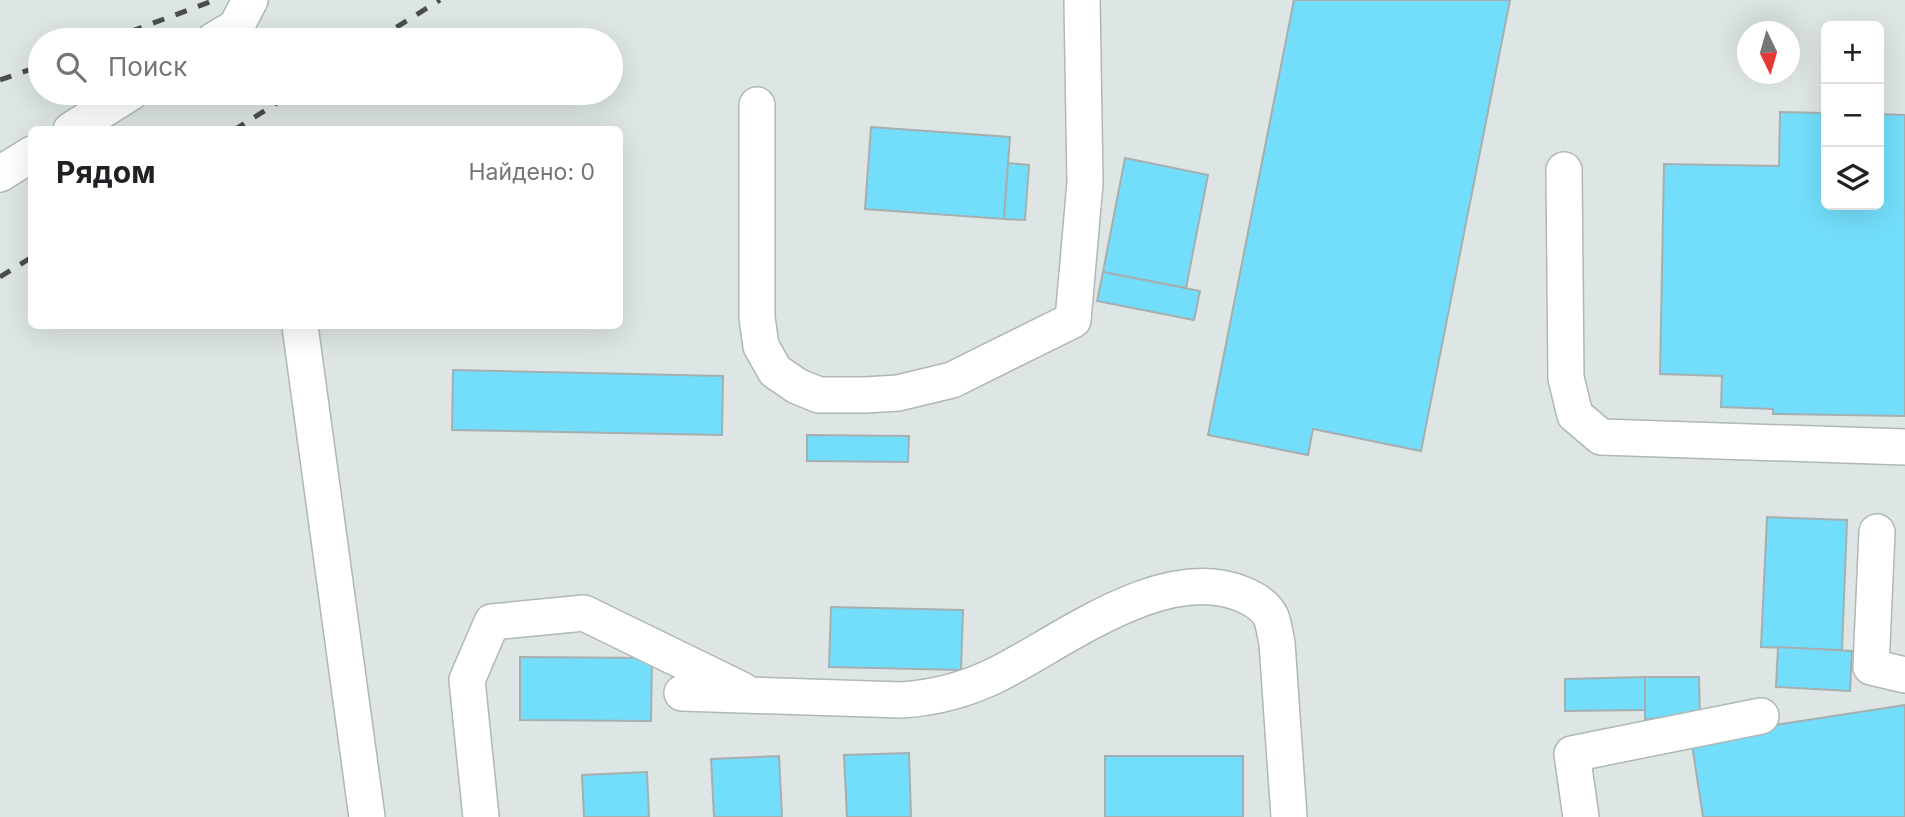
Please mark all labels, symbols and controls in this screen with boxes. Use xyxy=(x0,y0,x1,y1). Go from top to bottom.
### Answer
north arrow xyxy=(1737,21,1800,84)
map controls xyxy=(1821,21,1884,210)
button: + xyxy=(1821,21,1884,84)
search box xyxy=(28,28,623,105)
icon: search xyxy=(52,48,90,86)
text: Поиск xyxy=(108,51,187,82)
button: − xyxy=(1821,84,1884,147)
button: layers xyxy=(1821,147,1884,210)
text: Рядом xyxy=(56,154,156,190)
text: Найдено: 0 xyxy=(469,158,595,186)

